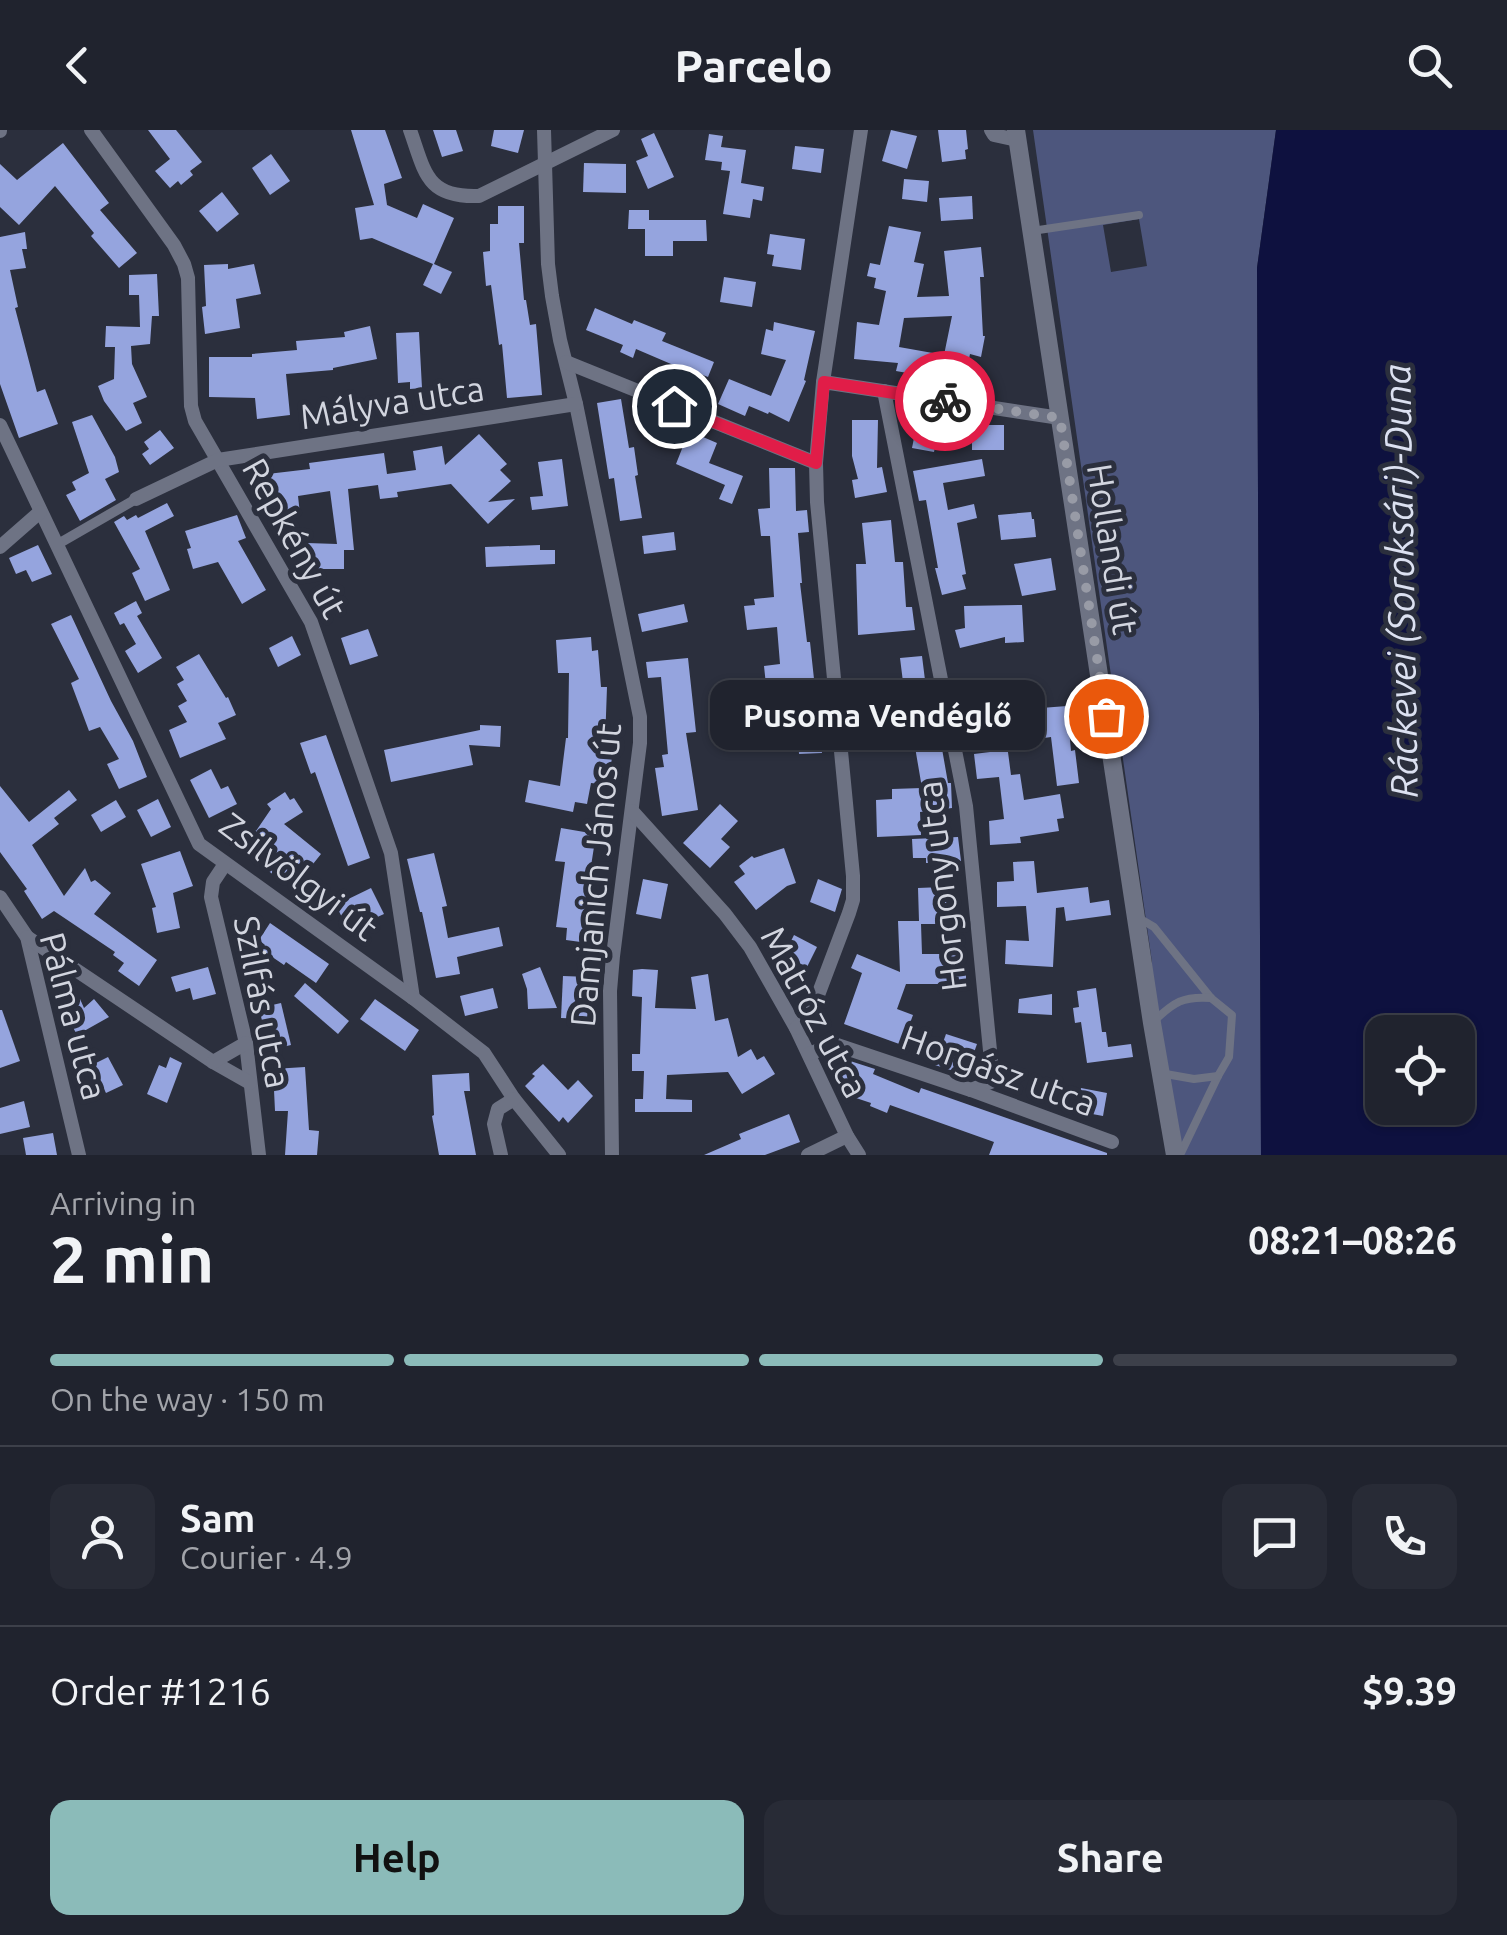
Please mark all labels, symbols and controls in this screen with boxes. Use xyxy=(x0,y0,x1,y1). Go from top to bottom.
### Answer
icon: back xyxy=(50,38,105,93)
icon: search xyxy=(1402,38,1457,93)
text: Parcelo xyxy=(674,40,833,91)
courier xyxy=(895,351,995,451)
pin xyxy=(632,364,717,449)
water label: Ráckevei (Soroksári)-Duna xyxy=(1375,364,1426,798)
street label: Mályva utca xyxy=(297,368,487,436)
icon: bike xyxy=(918,374,973,429)
icon: home xyxy=(647,379,702,434)
street label: Repkény út xyxy=(235,451,355,625)
street label: Hollandi út xyxy=(1080,461,1146,637)
pin xyxy=(1064,674,1149,759)
callout: Pusoma Vendéglő xyxy=(711,681,1046,751)
icon: bag xyxy=(1079,689,1134,744)
text: Pusoma Vendéglő xyxy=(743,697,1012,733)
street label: Damjanich János út xyxy=(562,721,628,1029)
street label: Horgony utca xyxy=(908,779,974,993)
street label: Zsilvölgyi út xyxy=(212,804,386,948)
street label: Szilfás utca xyxy=(227,913,299,1091)
street label: Matróz utca xyxy=(753,920,877,1104)
street label: Pálma utca xyxy=(32,928,116,1104)
map controls xyxy=(1365,1015,1475,1125)
button: locate xyxy=(1365,1015,1475,1125)
street label: Horgász utca xyxy=(897,1016,1101,1124)
text: Arriving in xyxy=(50,1185,196,1221)
text: 08:21–08:26 xyxy=(1248,1219,1457,1261)
text: 2 min xyxy=(50,1222,214,1295)
text: On the way · 150 m xyxy=(50,1381,325,1417)
button: person xyxy=(50,1484,155,1589)
button: chat xyxy=(1222,1484,1327,1589)
button: phone xyxy=(1352,1484,1457,1589)
text: Sam xyxy=(180,1497,255,1539)
text: Courier · 4.9 xyxy=(180,1539,353,1575)
text: Order #1216 xyxy=(50,1670,271,1712)
text: $9.39 xyxy=(1362,1670,1457,1712)
button: Help xyxy=(50,1800,744,1915)
button: Share xyxy=(764,1800,1457,1915)

